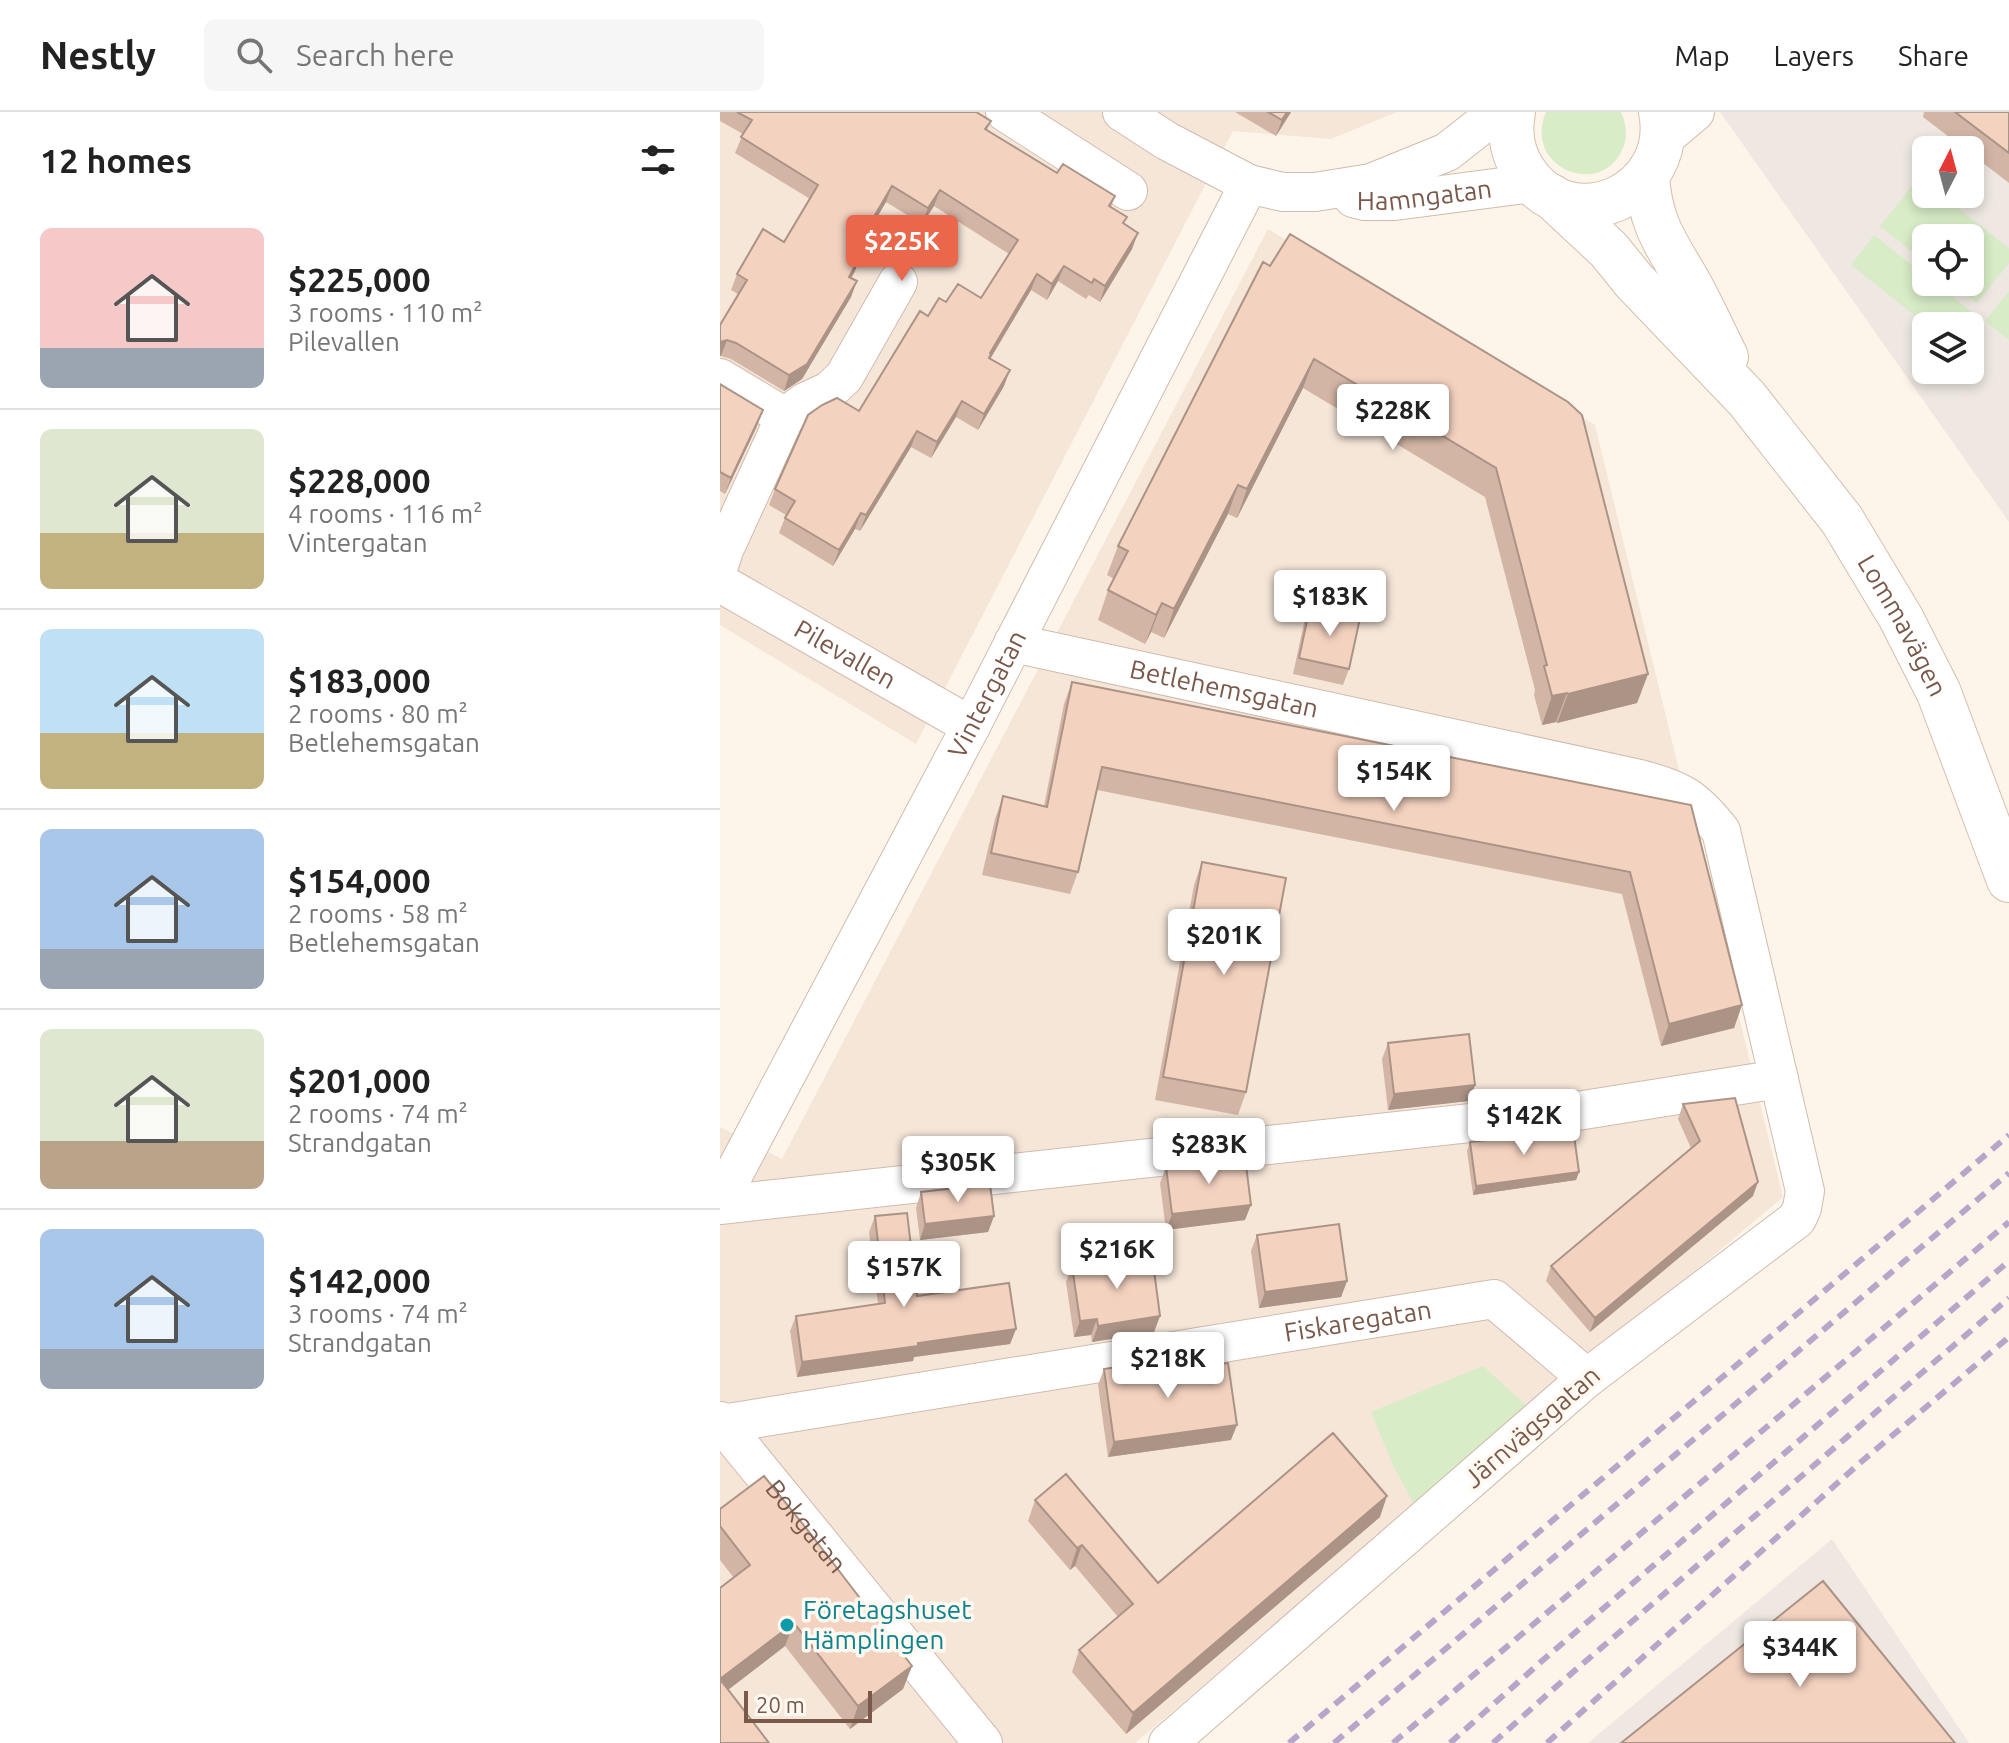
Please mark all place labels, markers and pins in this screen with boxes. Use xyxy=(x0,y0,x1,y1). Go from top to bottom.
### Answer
pin: $225K xyxy=(846,215,958,283)
pin: $228K xyxy=(1337,384,1449,452)
pin: $183K xyxy=(1274,570,1386,638)
pin: $154K xyxy=(1338,745,1450,813)
pin: $201K xyxy=(1168,909,1280,977)
pin: $142K xyxy=(1468,1089,1580,1157)
pin: $283K xyxy=(1153,1118,1265,1186)
pin: $305K xyxy=(902,1136,1014,1204)
pin: $216K xyxy=(1061,1223,1173,1291)
pin: $157K xyxy=(848,1241,960,1309)
pin: $218K xyxy=(1112,1332,1224,1400)
place label: Företagshuset Hämplingen xyxy=(803,1595,971,1654)
marker: Företagshuset Hämplingen xyxy=(778,1616,796,1634)
pin: $344K xyxy=(1744,1621,1856,1689)

